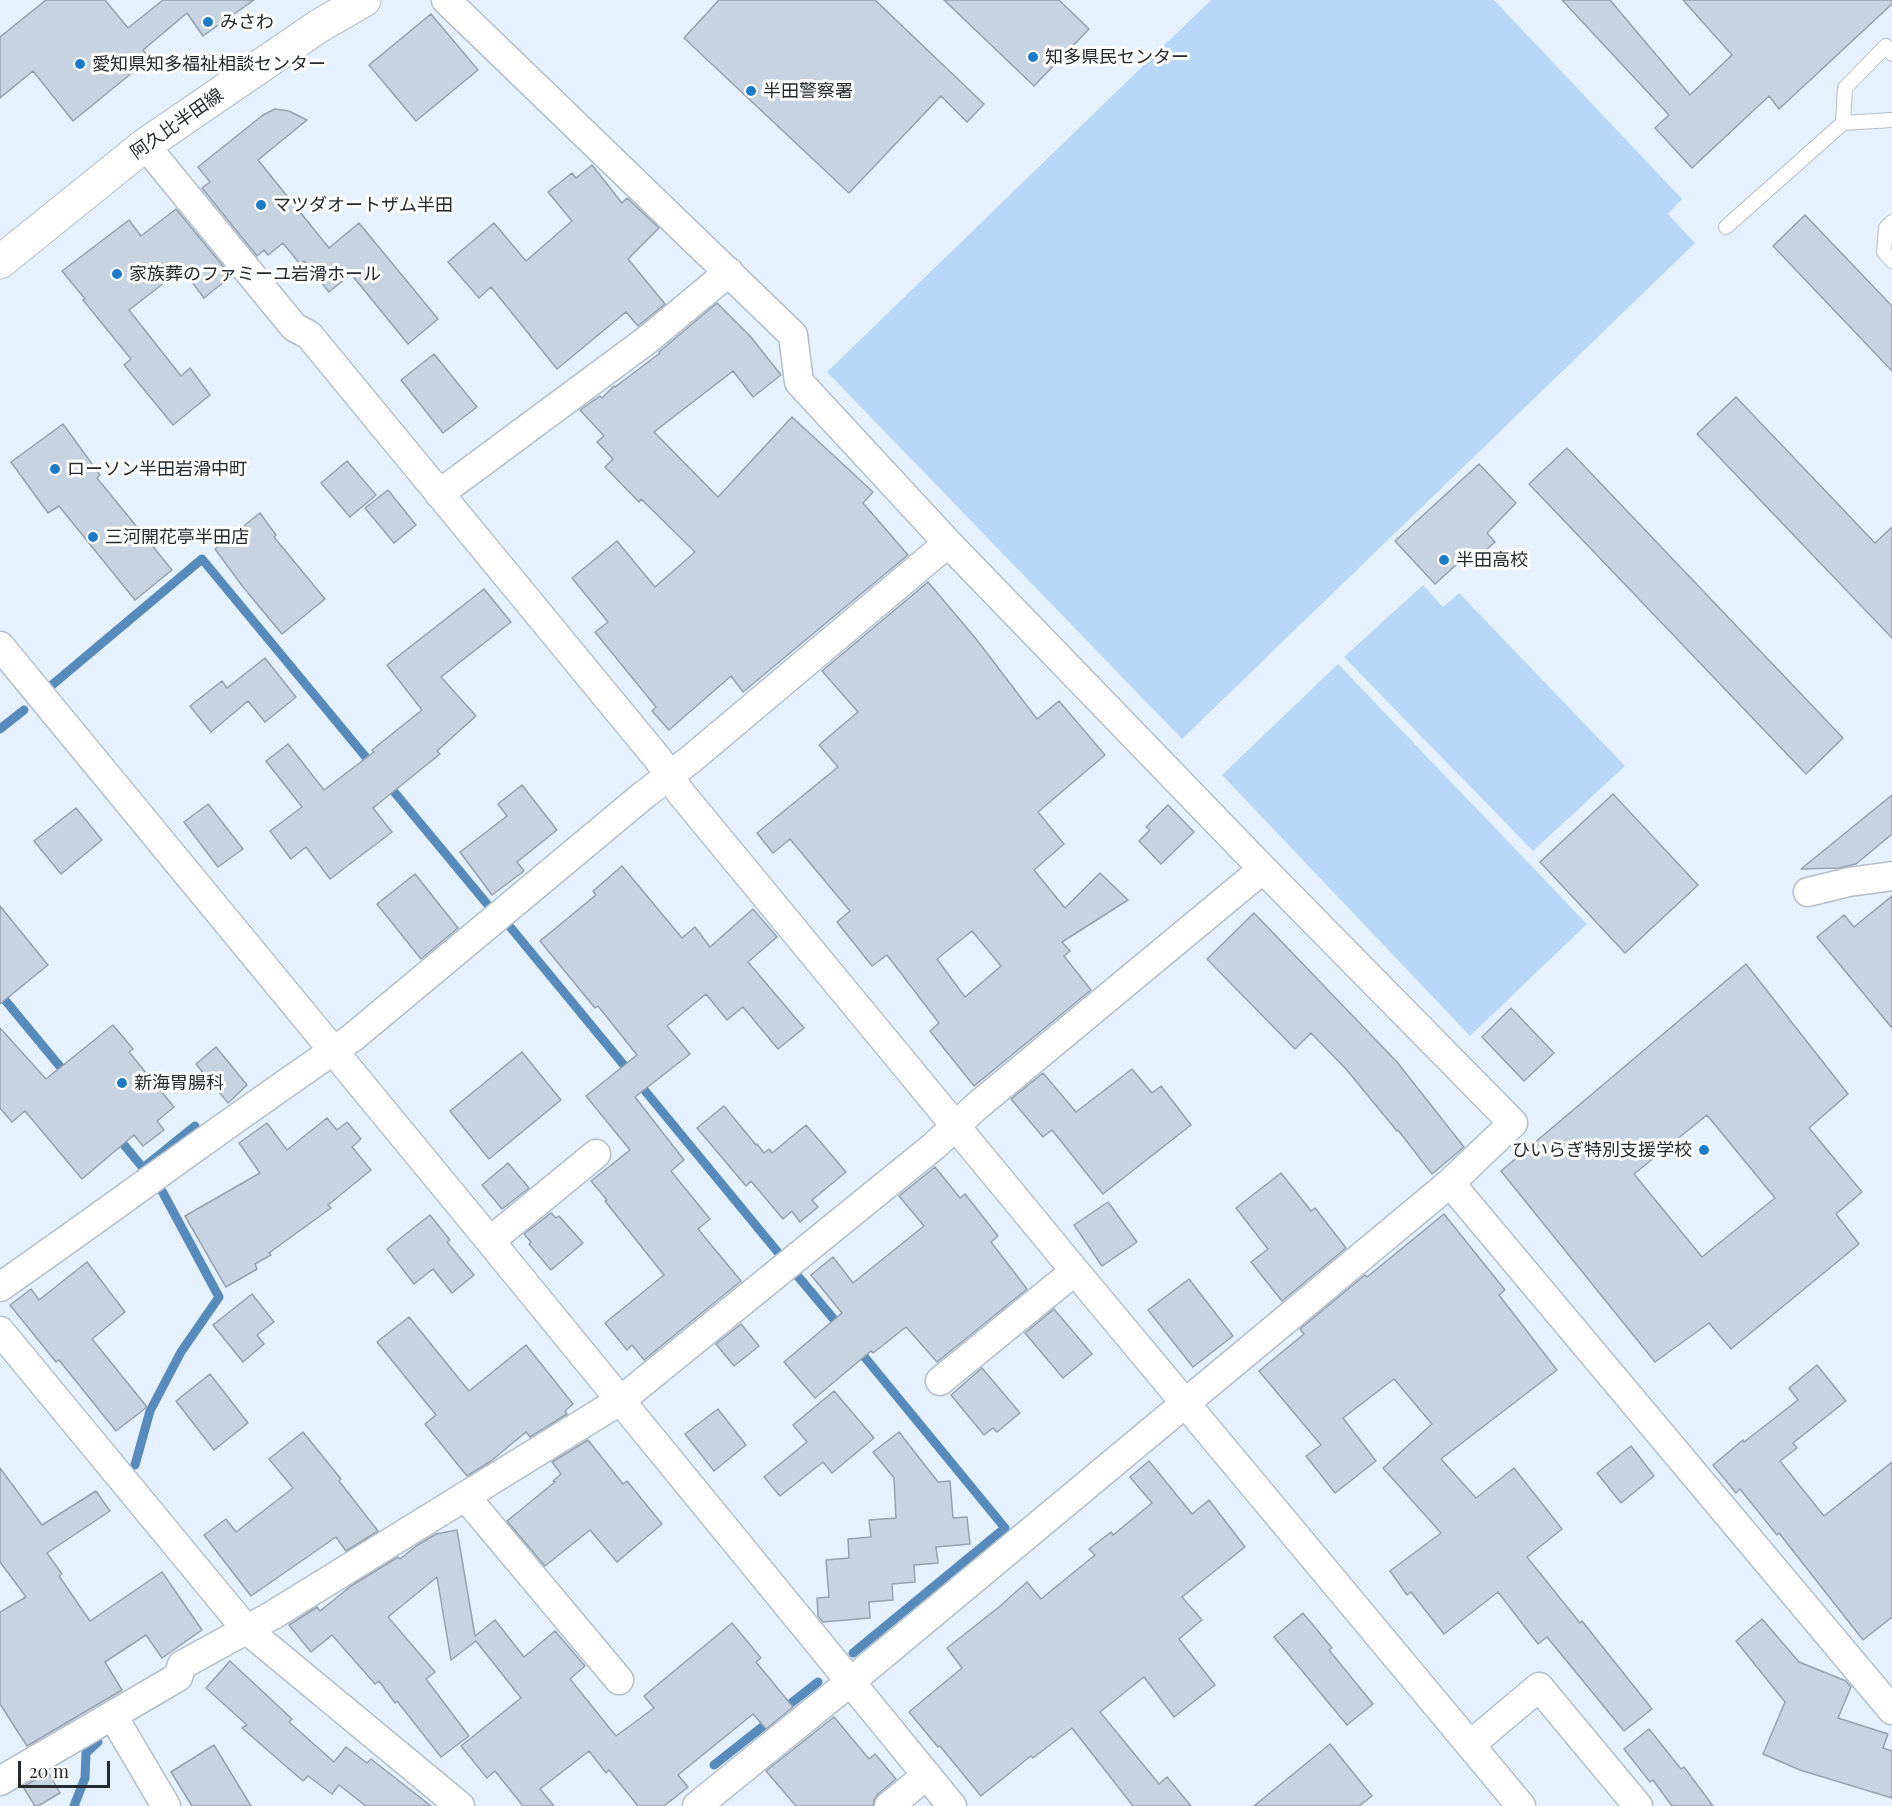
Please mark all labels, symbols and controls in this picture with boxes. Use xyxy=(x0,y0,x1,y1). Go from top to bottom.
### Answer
place label: みさわ xyxy=(220,11,274,33)
marker: みさわ xyxy=(201,15,215,29)
place label: 知多県民センター xyxy=(1045,46,1189,68)
marker: 知多県民センター xyxy=(1026,50,1040,64)
place label: 愛知県知多福祉相談センター xyxy=(92,53,326,75)
marker: 愛知県知多福祉相談センター xyxy=(73,57,87,71)
place label: 半田警察署 xyxy=(763,80,853,102)
street label: 阿久比半田線 xyxy=(127,84,227,164)
marker: 半田警察署 xyxy=(744,84,758,98)
place label: マツダオートザム半田 xyxy=(273,194,453,216)
marker: マツダオートザム半田 xyxy=(254,198,268,212)
place label: 家族葬のファミーユ岩滑ホール xyxy=(129,263,381,285)
marker: 家族葬のファミーユ岩滑ホール xyxy=(110,267,124,281)
place label: ローソン半田岩滑中町 xyxy=(67,458,247,480)
marker: ローソン半田岩滑中町 xyxy=(48,462,62,476)
place label: 三河開花亭半田店 xyxy=(105,526,249,548)
marker: 三河開花亭半田店 xyxy=(86,530,100,544)
place label: 半田高校 xyxy=(1456,549,1528,571)
marker: 半田高校 xyxy=(1437,553,1451,567)
place label: 新海胃腸科 xyxy=(134,1072,224,1094)
marker: 新海胃腸科 xyxy=(115,1076,129,1090)
place label: ひいらぎ特別支援学校 xyxy=(1512,1139,1692,1161)
marker: ひいらぎ特別支援学校 xyxy=(1697,1143,1711,1157)
scale bar xyxy=(21,1749,112,1787)
text: 20 m xyxy=(29,1759,69,1783)

